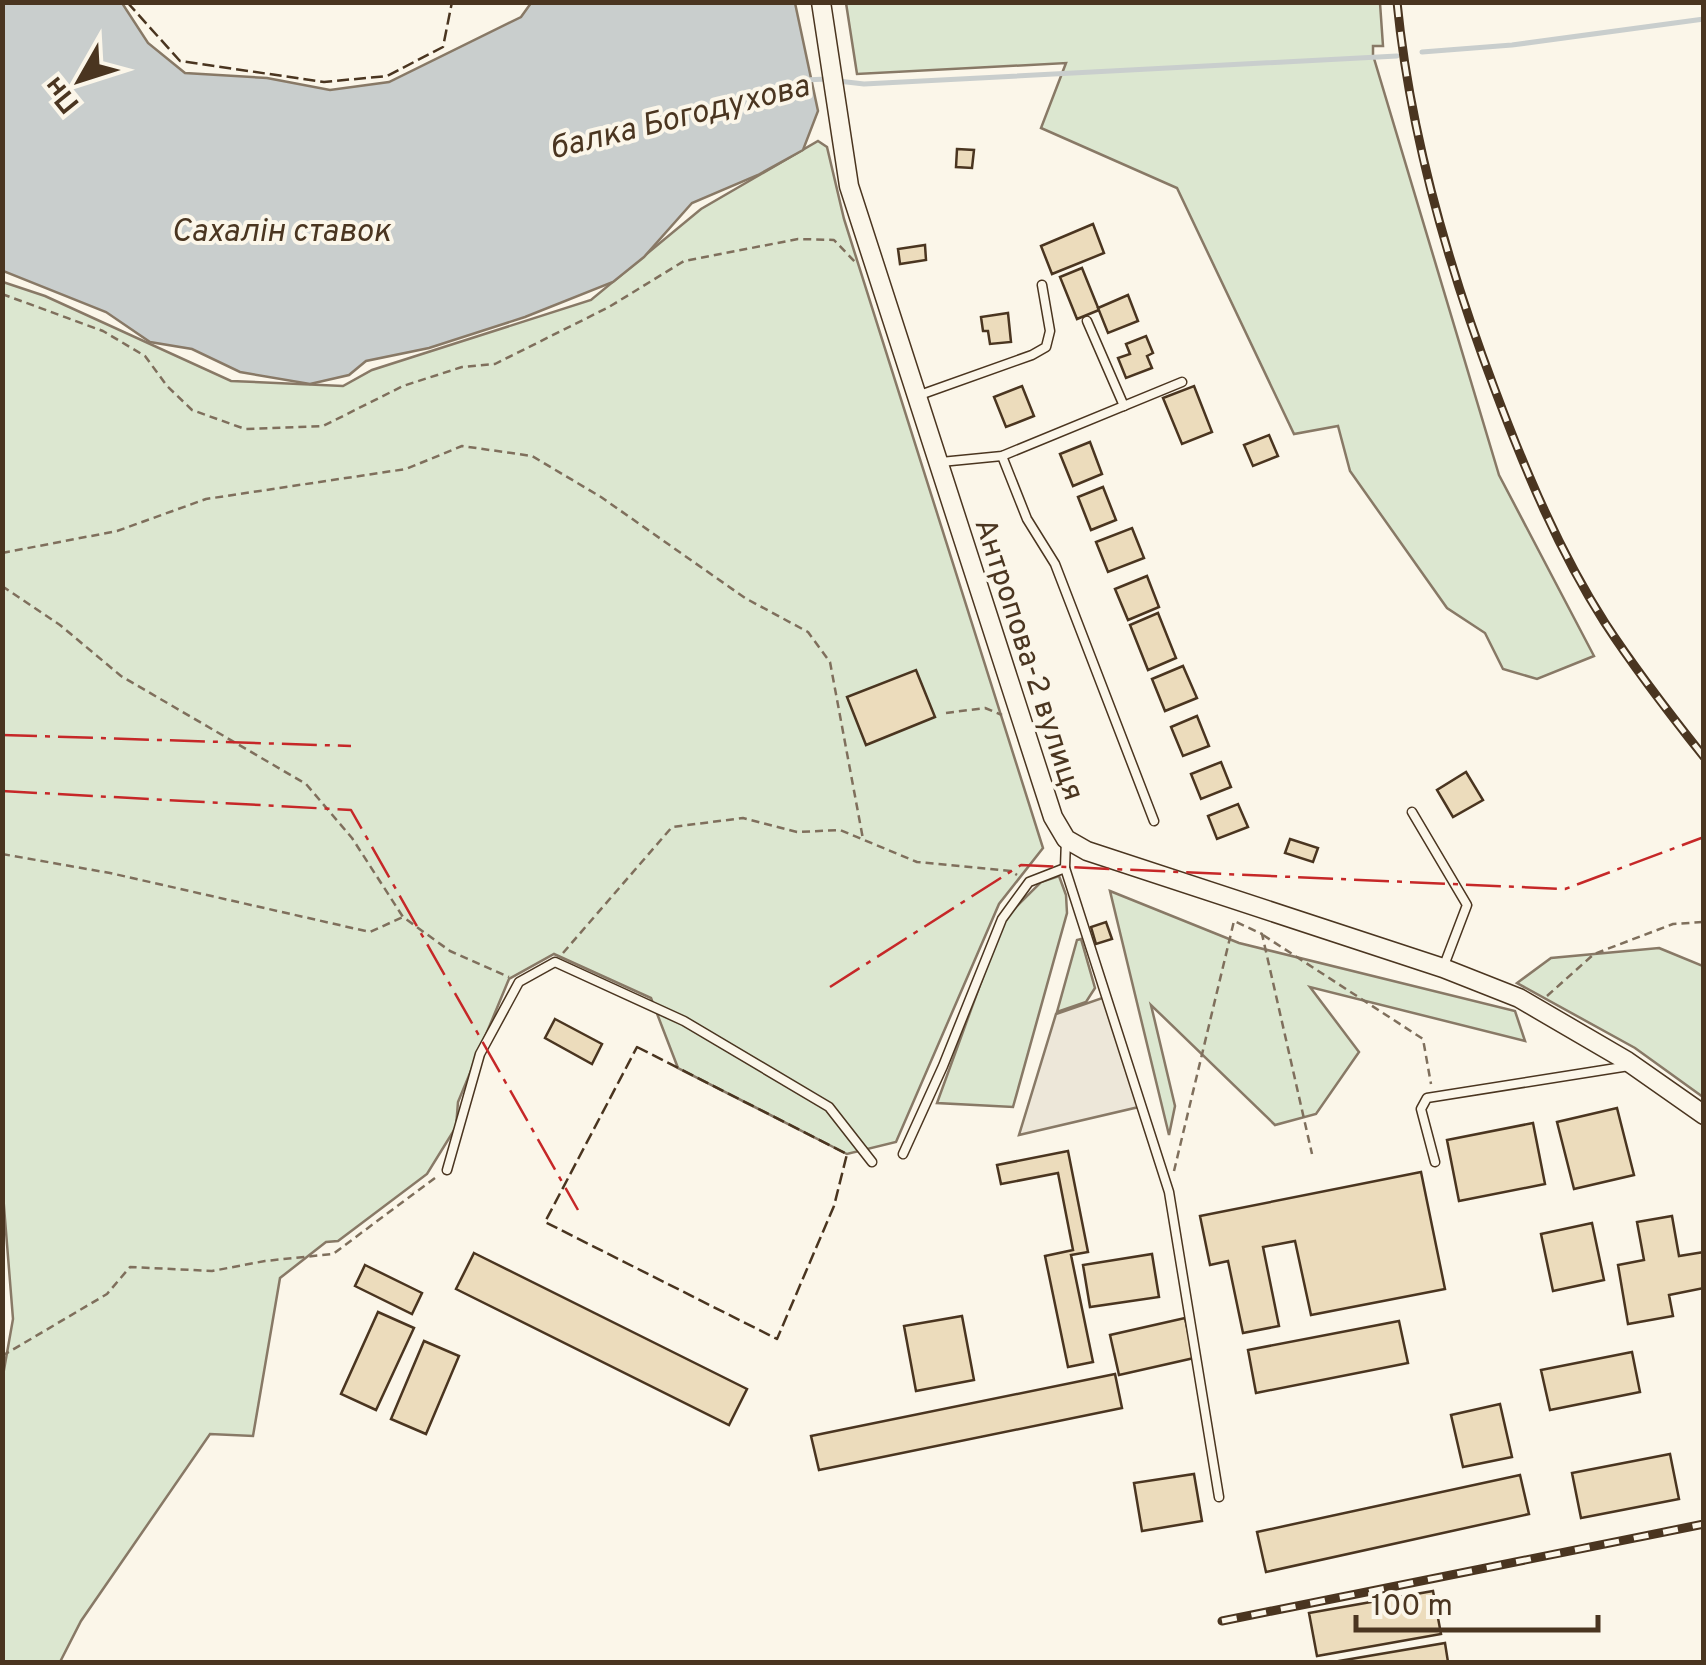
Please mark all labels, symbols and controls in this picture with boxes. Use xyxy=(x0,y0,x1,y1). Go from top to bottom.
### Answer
north arrow xyxy=(30,30,130,130)
water label: балка Богодухова xyxy=(546,67,814,170)
text: Пн xyxy=(37,68,89,120)
water label: Сахалін ставок xyxy=(171,213,392,253)
street label: Антропова-2 вулиця xyxy=(965,514,1091,805)
scale bar xyxy=(1356,1570,1598,1632)
text: 100 m xyxy=(1371,1589,1453,1626)

